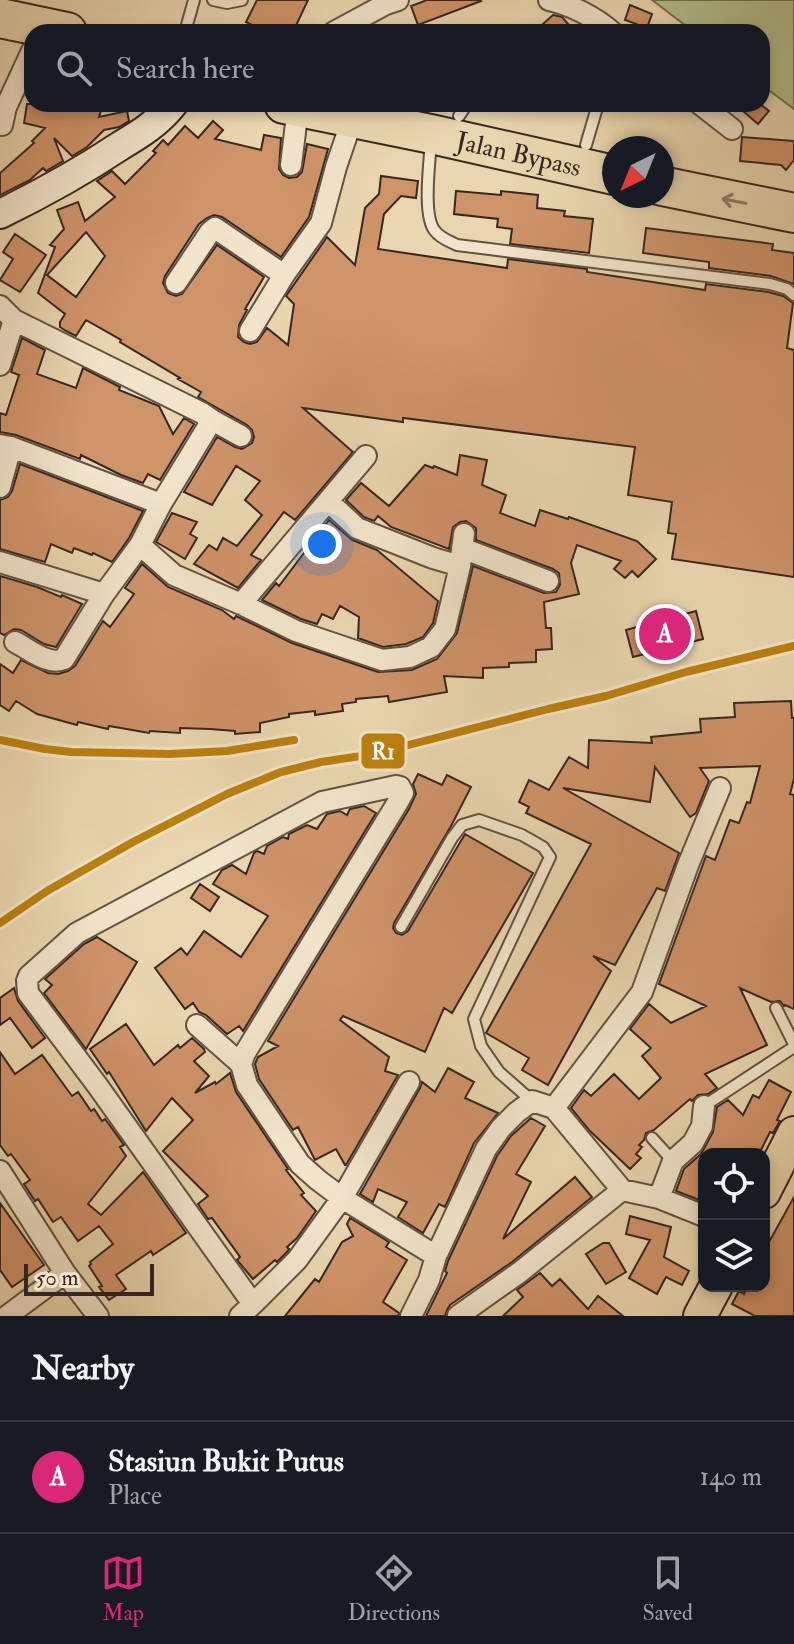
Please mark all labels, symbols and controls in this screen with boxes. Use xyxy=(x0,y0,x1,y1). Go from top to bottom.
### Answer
search box xyxy=(24,24,770,112)
icon: search xyxy=(52,46,96,90)
text: Search here xyxy=(116,50,255,87)
street label: Jalan Bypass xyxy=(452,125,584,184)
north arrow xyxy=(602,136,674,208)
one-way arrow xyxy=(721,193,747,208)
your location xyxy=(302,524,342,564)
pin: A xyxy=(639,604,691,664)
line badge: R1 xyxy=(360,732,406,770)
text: R1 xyxy=(371,738,395,766)
map controls xyxy=(698,1148,770,1292)
button: locate xyxy=(698,1148,770,1220)
button: layers xyxy=(698,1220,770,1292)
scale bar xyxy=(24,1260,154,1296)
text: 50 m xyxy=(36,1264,78,1292)
text: Nearby xyxy=(32,1347,134,1390)
text: Stasiun Bukit Putus xyxy=(108,1443,344,1480)
text: A xyxy=(50,1461,66,1493)
text: 140 m xyxy=(700,1461,762,1493)
text: Place xyxy=(108,1480,162,1512)
tab: Map xyxy=(101,1551,145,1627)
tab: Directions xyxy=(348,1551,440,1627)
tab: Saved xyxy=(643,1551,693,1627)

